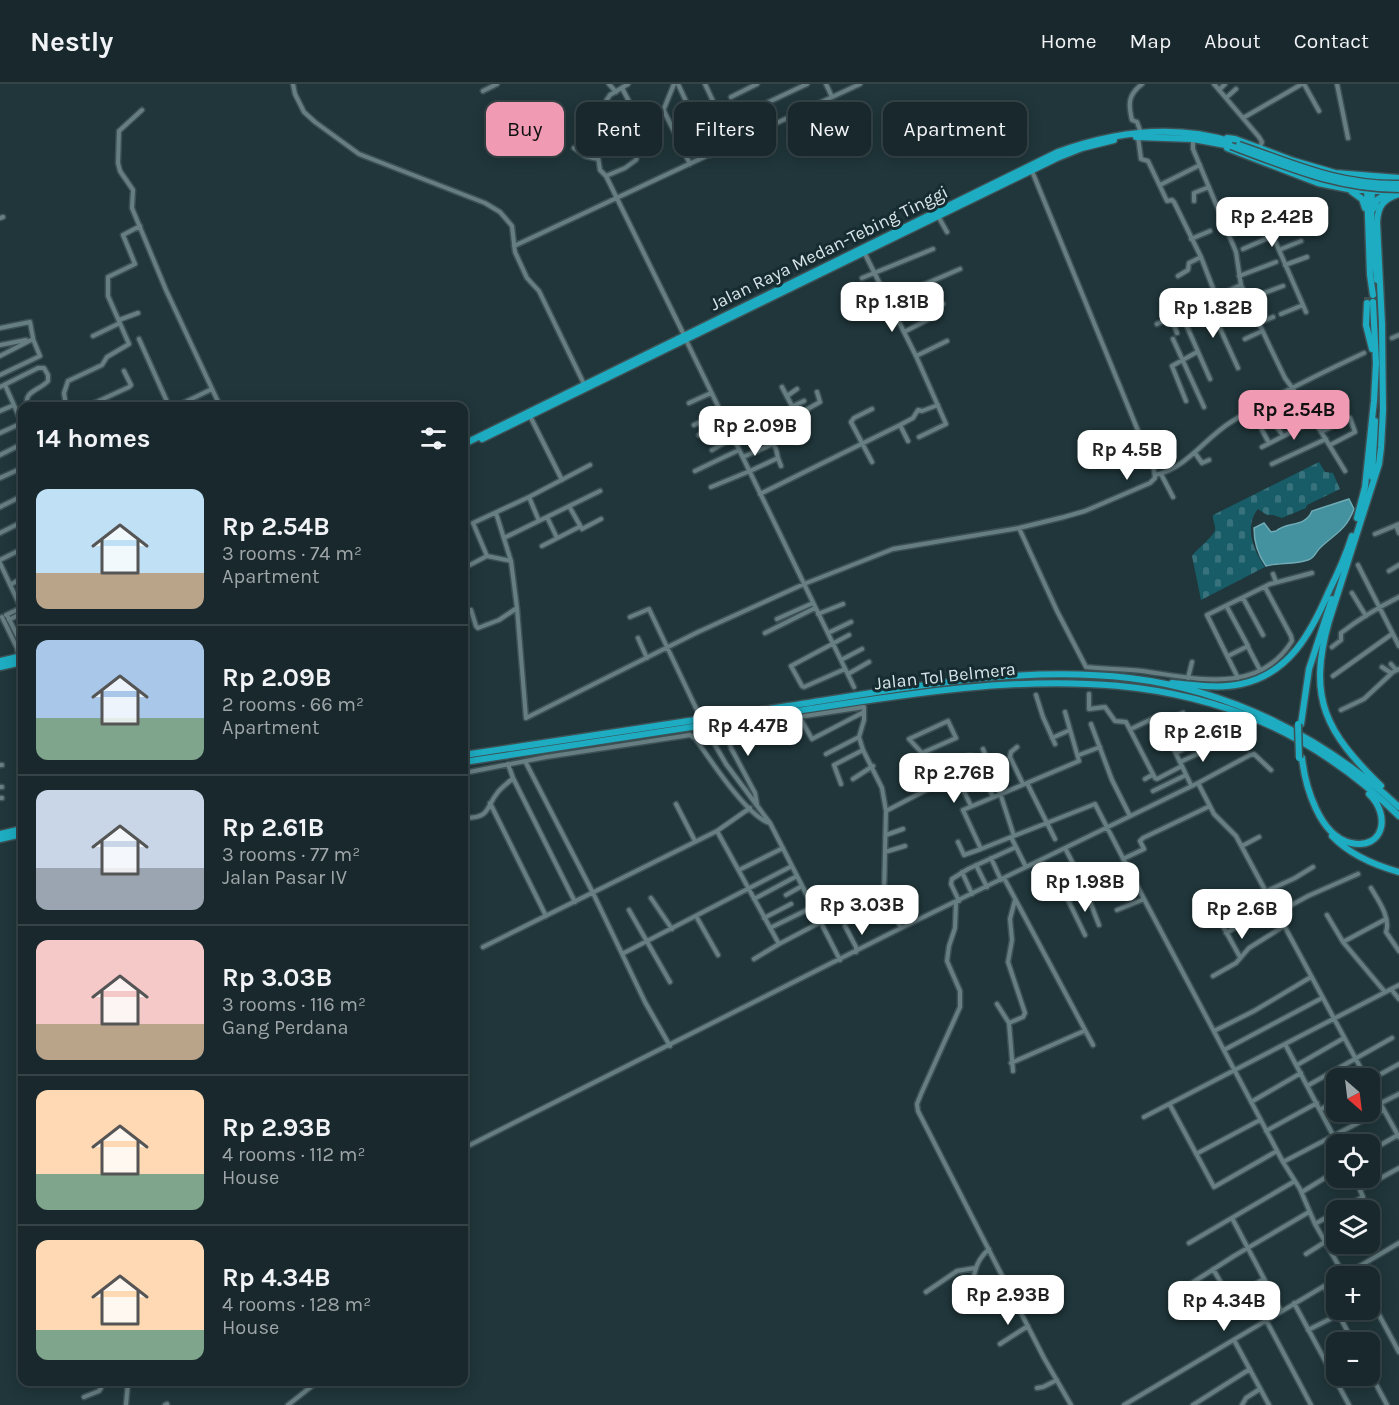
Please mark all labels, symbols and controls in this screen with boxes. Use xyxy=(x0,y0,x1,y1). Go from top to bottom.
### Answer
text: Nestly xyxy=(30,25,113,58)
text: Home xyxy=(1041,29,1097,53)
text: Map xyxy=(1130,29,1171,53)
text: About xyxy=(1204,29,1261,53)
text: Contact xyxy=(1294,29,1369,53)
chip: Buy xyxy=(486,102,564,156)
chip: Rent xyxy=(576,102,662,156)
chip: Filters xyxy=(674,102,776,156)
chip: New xyxy=(788,102,871,156)
chip: Apartment xyxy=(883,102,1027,156)
street label: Jalan Raya Medan-Tebing Tinggi xyxy=(706,181,952,315)
pin: Rp 2.42B xyxy=(1210,197,1334,248)
text: Rp 2.42B xyxy=(1230,205,1314,228)
pin: Rp 1.81B xyxy=(830,282,954,333)
pin: Rp 1.82B xyxy=(1151,288,1275,339)
text: Rp 1.81B xyxy=(855,290,929,313)
text: Rp 1.82B xyxy=(1173,296,1253,319)
pin: Rp 2.54B xyxy=(1232,390,1356,441)
text: Rp 2.54B xyxy=(1252,398,1336,421)
pin: Rp 2.09B xyxy=(693,406,817,457)
text: Rp 2.09B xyxy=(713,414,797,437)
icon: filters xyxy=(417,422,450,455)
text: 14 homes xyxy=(36,423,150,454)
pin: Rp 4.5B xyxy=(1072,430,1182,481)
text: Rp 4.5B xyxy=(1092,438,1162,461)
text: Rp 2.54B xyxy=(222,511,330,542)
icon: home xyxy=(84,513,156,585)
text: 3 rooms · 74 m² xyxy=(222,542,362,565)
text: Apartment xyxy=(222,565,320,588)
street label: Jalan Tol Belmera xyxy=(873,658,1017,694)
text: Rp 2.09B xyxy=(222,662,332,693)
icon: home xyxy=(84,664,156,736)
text: 2 rooms · 66 m² xyxy=(222,693,364,716)
pin: Rp 4.47B xyxy=(686,706,810,757)
pin: Rp 2.61B xyxy=(1141,712,1265,763)
text: Rp 4.47B xyxy=(707,714,789,737)
text: Apartment xyxy=(222,716,320,739)
text: Rp 2.61B xyxy=(1164,720,1242,743)
pin: Rp 2.76B xyxy=(892,753,1016,804)
text: Rp 2.76B xyxy=(913,761,995,784)
text: Rp 2.61B xyxy=(222,812,324,843)
icon: home xyxy=(84,814,156,886)
text: 3 rooms · 77 m² xyxy=(222,843,360,866)
pin: Rp 1.98B xyxy=(1023,862,1147,913)
text: Jalan Pasar IV xyxy=(222,866,347,889)
text: Rp 1.98B xyxy=(1045,870,1125,893)
pin: Rp 3.03B xyxy=(800,885,924,936)
pin: Rp 2.6B xyxy=(1187,889,1297,940)
text: Rp 3.03B xyxy=(820,893,904,916)
text: Rp 2.6B xyxy=(1206,897,1278,920)
text: Rp 3.03B xyxy=(222,962,332,993)
icon: home xyxy=(84,964,156,1036)
text: 3 rooms · 116 m² xyxy=(222,993,366,1016)
text: Gang Perdana xyxy=(222,1016,349,1039)
north arrow xyxy=(1326,1068,1380,1122)
map controls xyxy=(1326,1068,1380,1386)
text: Rp 2.93B xyxy=(222,1112,331,1143)
icon: home xyxy=(84,1114,156,1186)
button: locate xyxy=(1326,1134,1380,1188)
text: 4 rooms · 112 m² xyxy=(222,1143,366,1166)
text: House xyxy=(222,1166,279,1189)
button: layers xyxy=(1326,1200,1380,1254)
text: Rp 4.34B xyxy=(222,1262,331,1293)
icon: home xyxy=(84,1264,156,1336)
button: + xyxy=(1326,1266,1380,1320)
pin: Rp 2.93B xyxy=(946,1275,1070,1326)
pin: Rp 4.34B xyxy=(1162,1281,1286,1332)
text: Rp 2.93B xyxy=(966,1283,1050,1306)
text: Rp 4.34B xyxy=(1182,1289,1266,1312)
text: 4 rooms · 128 m² xyxy=(222,1293,371,1316)
text: House xyxy=(222,1316,279,1339)
button: − xyxy=(1326,1332,1380,1386)

